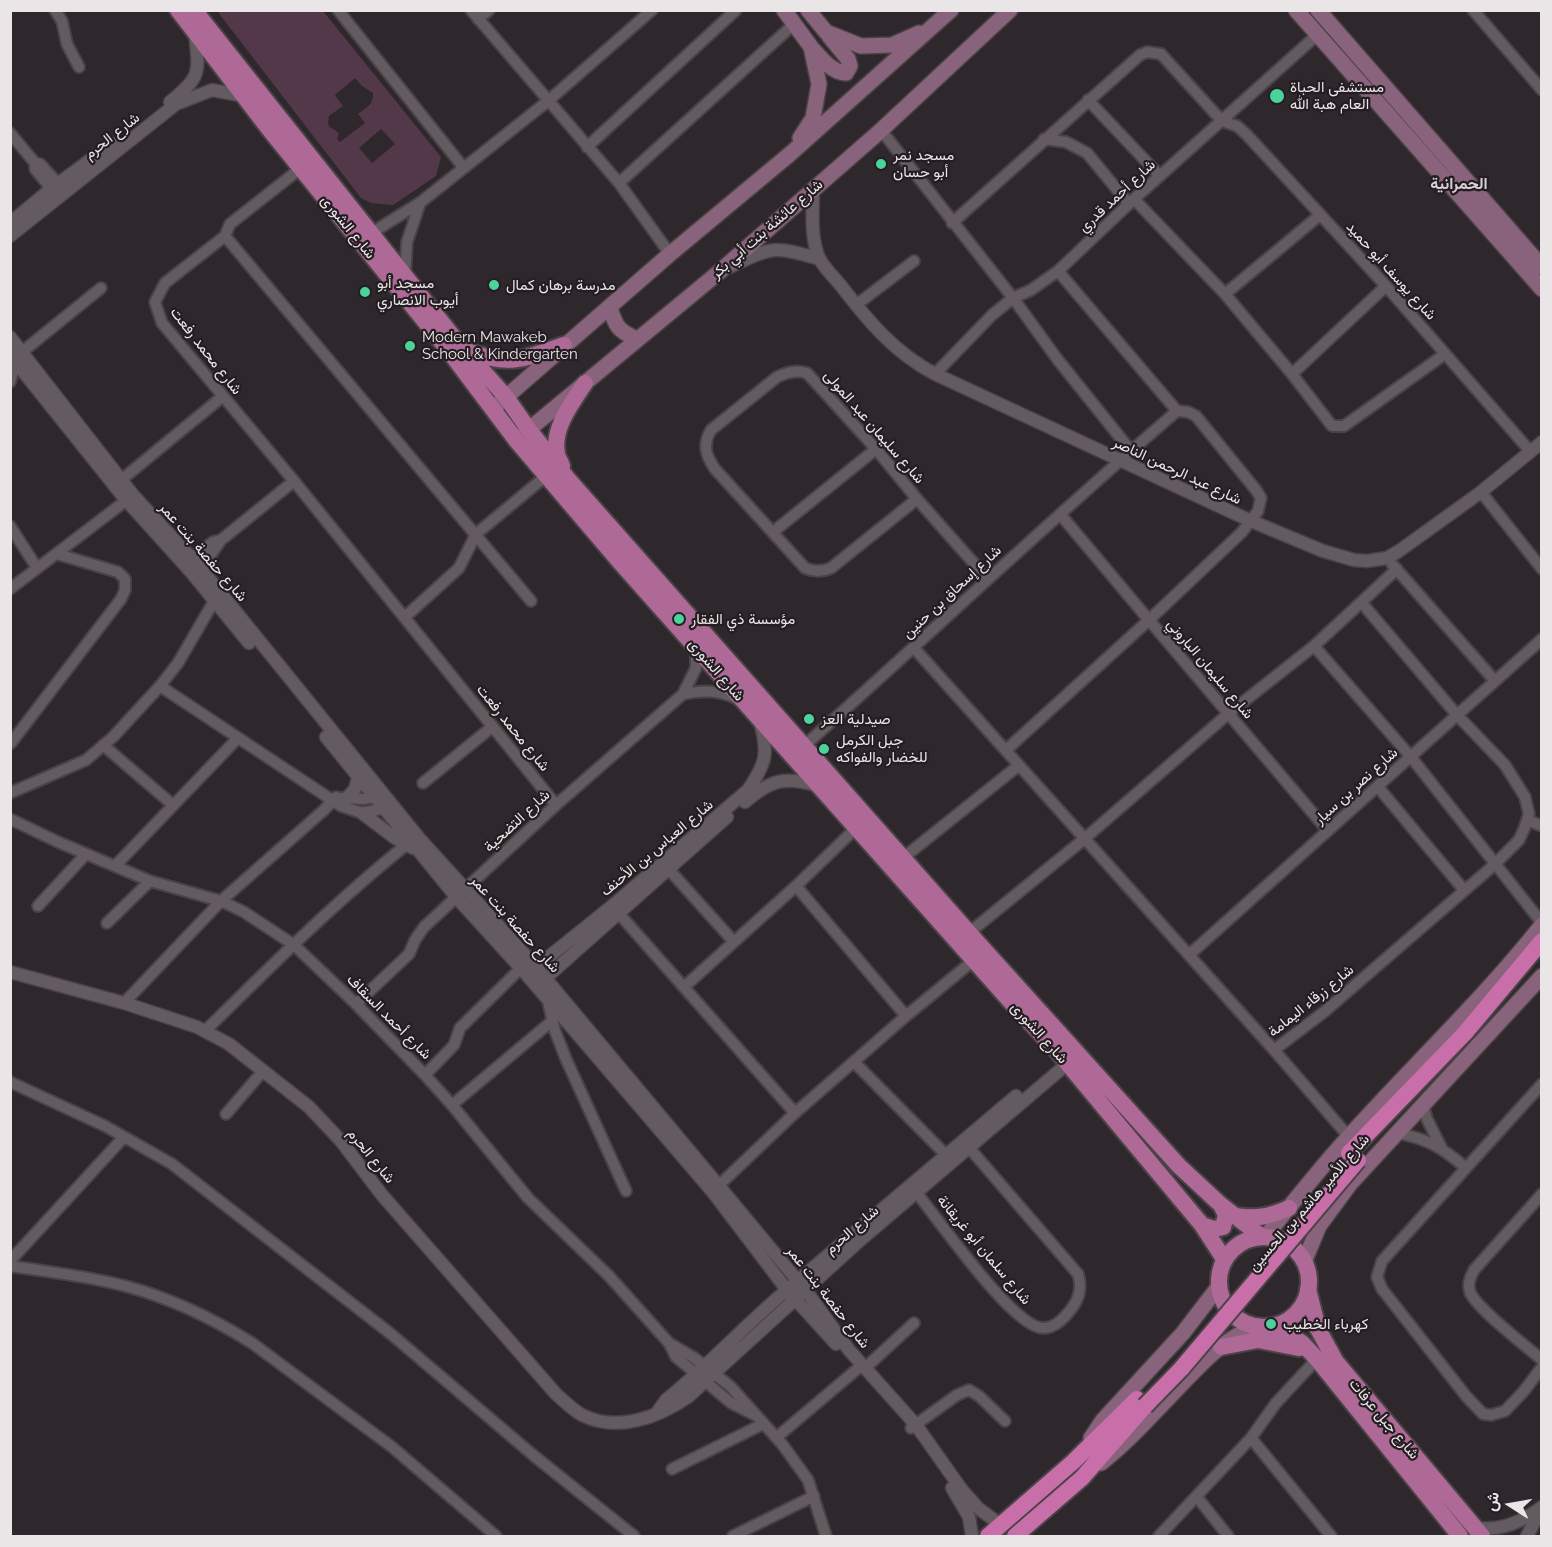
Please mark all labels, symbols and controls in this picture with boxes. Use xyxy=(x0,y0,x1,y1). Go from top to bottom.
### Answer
place label: مستشفى الحياة العام هبة الله xyxy=(1290,78,1384,113)
marker: مستشفى الحياة العام هبة الله xyxy=(1268,87,1286,105)
street label: شارع الحرم xyxy=(81,109,143,163)
place label: مسجد نمر أبو حسان xyxy=(893,146,954,181)
street label: شارع أحمد قدري xyxy=(1075,156,1159,236)
marker: مسجد نمر أبو حسان xyxy=(874,157,888,171)
district label: الحمرانية xyxy=(1430,174,1488,194)
street label: شارع عائشة بنت أبي بكر xyxy=(707,175,827,283)
street label: شارع الشورى xyxy=(317,191,379,263)
street label: شارع يوسف أبو حميد xyxy=(1342,218,1440,324)
place label: مسجد أبو أيوب الانصاري xyxy=(377,274,458,309)
place label: مدرسة برهان كمال xyxy=(506,276,616,294)
marker: مدرسة برهان كمال xyxy=(487,278,501,292)
marker: مسجد أبو أيوب الانصاري xyxy=(358,285,372,299)
street label: شارع محمد رفعت xyxy=(166,304,246,398)
place label: Modern Mawakeb School & Kindergarten xyxy=(422,328,578,363)
marker: Modern Mawakeb School & Kindergarten xyxy=(403,339,417,353)
street label: شارع سليمان عبد المولى xyxy=(820,367,928,487)
street label: شارع عبد الرحمن الناصر xyxy=(1110,433,1244,509)
street label: شارع حفصة بنت عمر xyxy=(155,499,251,605)
street label: شارع إسحاق بن حنين xyxy=(899,542,1005,642)
place label: مؤسسة ذي الفقار xyxy=(691,610,795,628)
marker: مؤسسة ذي الفقار xyxy=(672,612,686,626)
street label: شارع سليمان الباروني xyxy=(1163,615,1257,723)
street label: شارع الشورى xyxy=(684,635,748,705)
street label: شارع محمد رفعت xyxy=(473,681,553,775)
place label: صيدلية العز xyxy=(821,710,891,728)
marker: صيدلية العز xyxy=(802,712,816,726)
place label: جبل الكرمل للخضار والفواكه xyxy=(836,731,928,766)
marker: جبل الكرمل للخضار والفواكه xyxy=(817,742,831,756)
street label: شارع نصر بن سيار xyxy=(1311,744,1401,828)
street label: شارع التضحية xyxy=(480,786,554,856)
street label: شارع العباس بن الأحنف xyxy=(597,796,717,900)
street label: شارع حفصة بنت عمر xyxy=(466,871,564,977)
street label: شارع زرقاء اليمامة xyxy=(1264,961,1358,1041)
street label: شارع أحمد السقاف xyxy=(343,971,435,1063)
street label: شارع الشورى xyxy=(1007,998,1071,1068)
street label: شارع الحرم xyxy=(343,1125,399,1187)
street label: شارع الأمير هاشم بن الحسين xyxy=(1245,1131,1373,1275)
street label: شارع سلمان أبو غريقانة xyxy=(933,1192,1035,1308)
street label: شارع الحرم xyxy=(821,1202,883,1258)
street label: شارع حفصة بنت عمر xyxy=(782,1242,874,1352)
place label: كهرباء الخطيب xyxy=(1283,1315,1368,1333)
marker: كهرباء الخطيب xyxy=(1264,1317,1278,1331)
street label: شارع جبل عرفات xyxy=(1345,1375,1423,1463)
north arrow xyxy=(1480,1475,1540,1535)
text: ش xyxy=(1481,1490,1503,1513)

